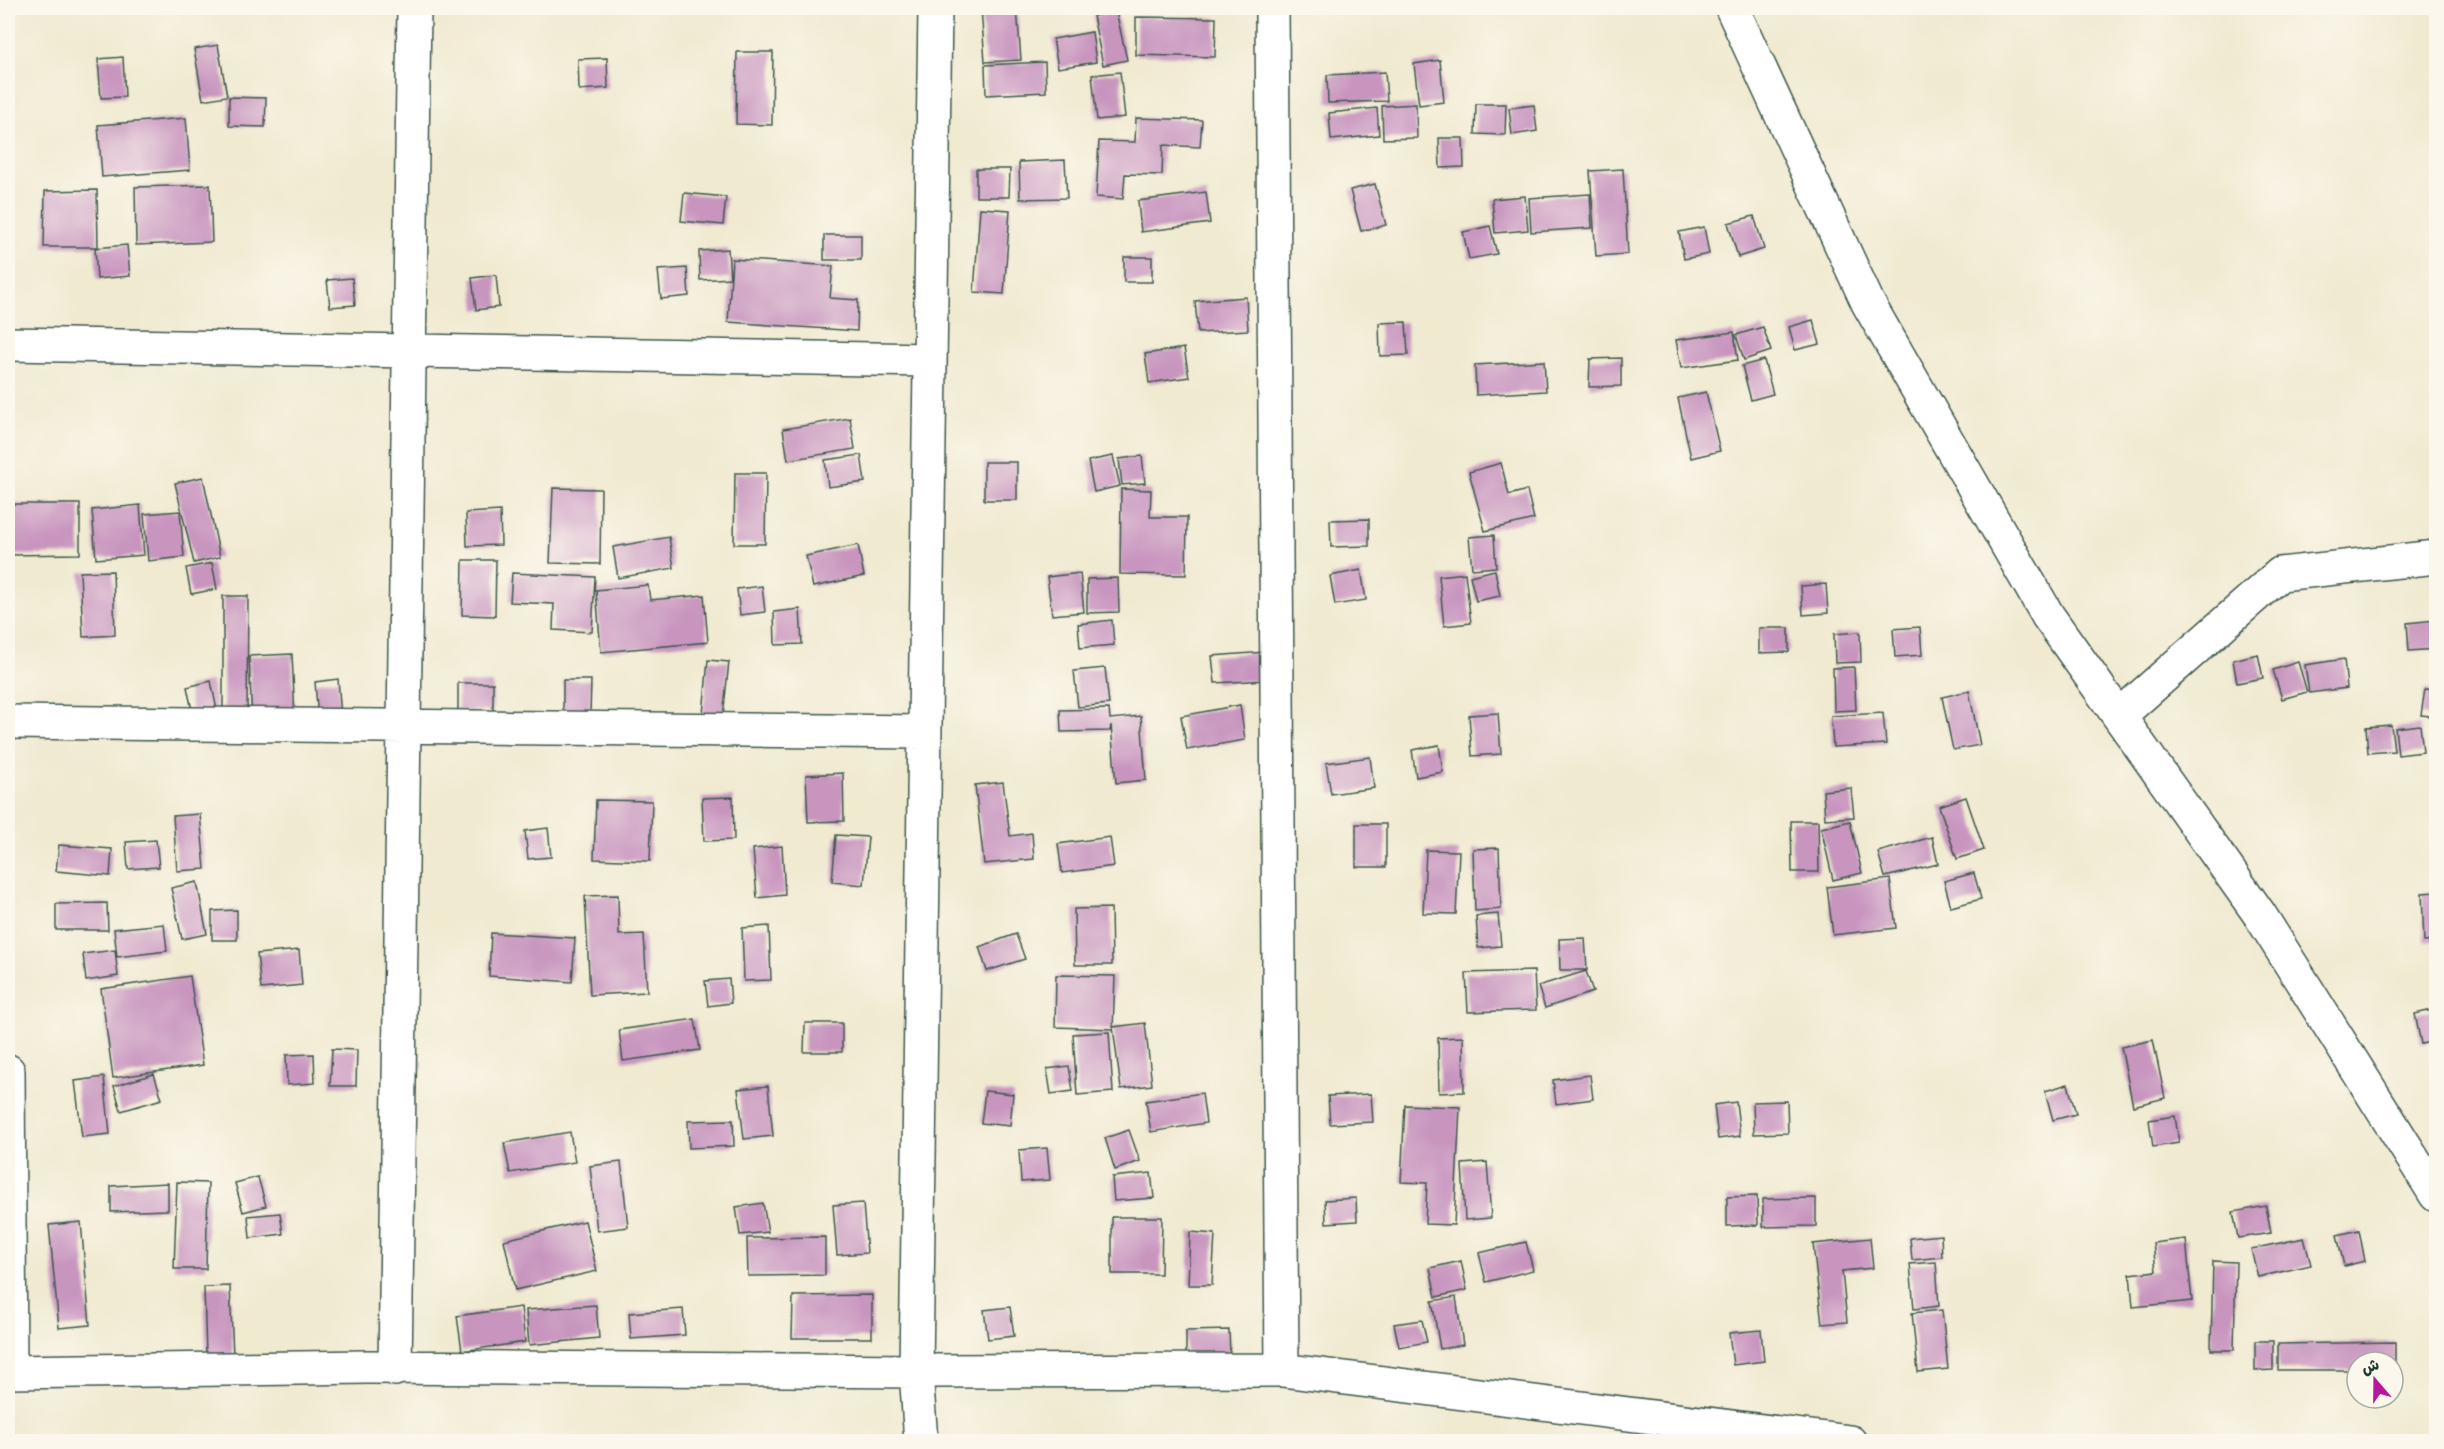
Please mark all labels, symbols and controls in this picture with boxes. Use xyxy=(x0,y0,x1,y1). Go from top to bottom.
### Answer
north arrow xyxy=(2345,1350,2405,1410)
text: ش xyxy=(2359,1355,2382,1378)

